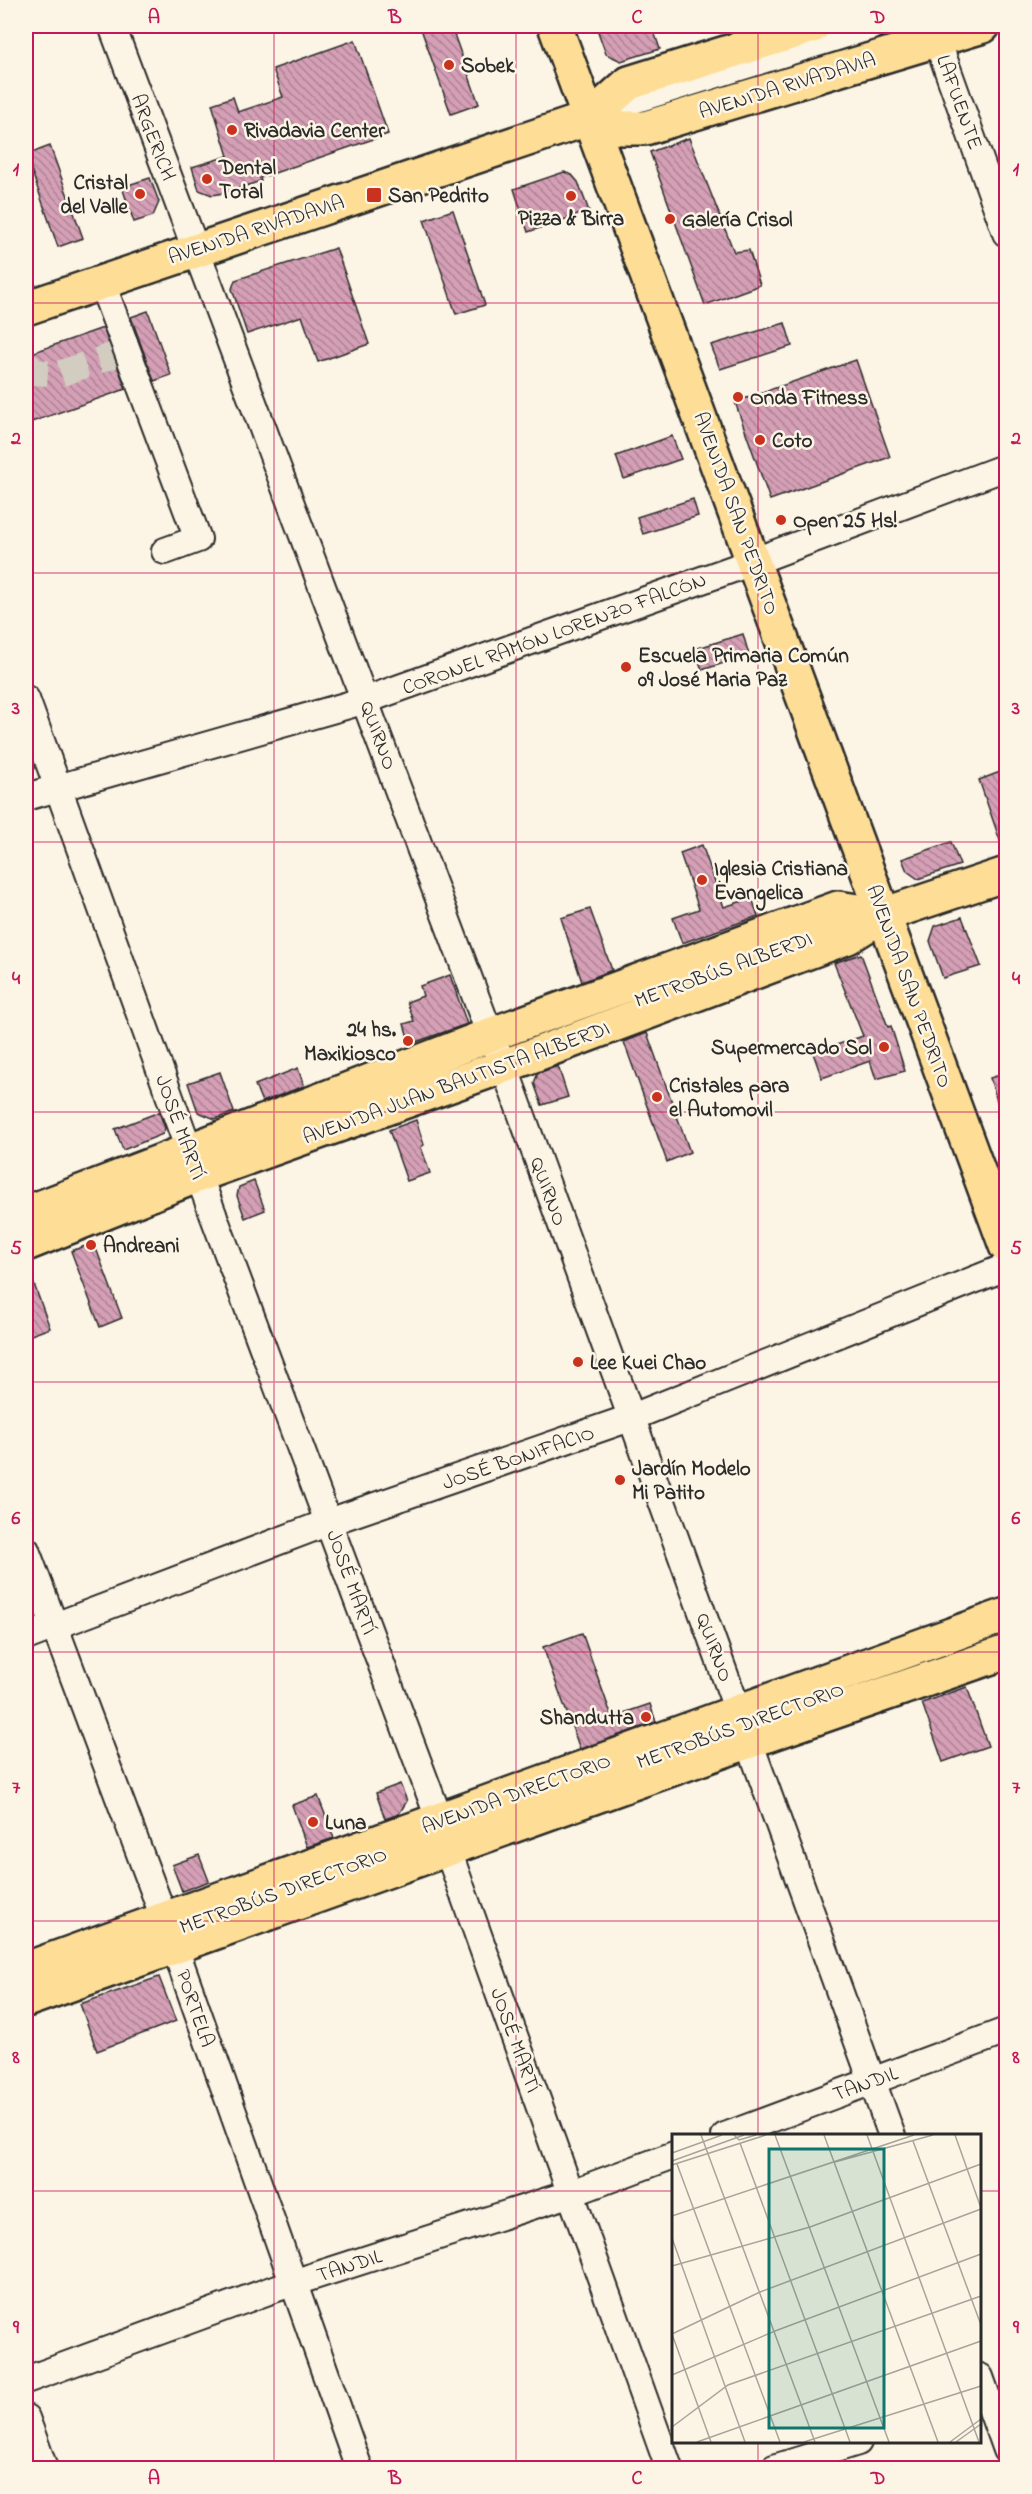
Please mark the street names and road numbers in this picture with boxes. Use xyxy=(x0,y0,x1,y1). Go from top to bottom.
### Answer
street label: AVENIDA RIVADAVIA xyxy=(695,46,880,128)
street label: LAFUENTE xyxy=(927,51,989,154)
street label: ARGERICH xyxy=(122,90,182,186)
street label: AVENIDA RIVADAVIA xyxy=(165,188,349,274)
street label: AVENIDA SAN PEDRITO xyxy=(684,408,786,619)
street label: CORONEL RAMÓN LORENZO FALCÓN xyxy=(398,566,711,704)
street label: QUIRNO xyxy=(351,697,403,774)
street label: AVENIDA SAN PEDRITO xyxy=(857,881,959,1092)
street label: METROBÚS ALBERDI xyxy=(631,925,817,1017)
street label: AVENIDA JUAN BAUTISTA ALBERDI xyxy=(299,1014,614,1153)
street label: JOSÉ MARTÍ xyxy=(146,1071,212,1184)
street label: QUIRNO xyxy=(521,1153,573,1230)
street label: JOSÉ BONIFACIO xyxy=(438,1419,599,1499)
street label: JOSÉ MARTÍ xyxy=(317,1526,383,1639)
street label: QUIRNO xyxy=(687,1609,739,1686)
street label: METROBÚS DIRECTORIO xyxy=(633,1675,849,1778)
street label: AVENIDA DIRECTORIO xyxy=(418,1747,615,1843)
street label: METROBÚS DIRECTORIO xyxy=(176,1840,392,1943)
street label: PORTELA xyxy=(167,1966,221,2052)
street label: JOSÉ MARTÍ xyxy=(481,1984,547,2097)
street label: TANDIL xyxy=(829,2059,903,2110)
street label: TANDIL xyxy=(313,2242,386,2292)

